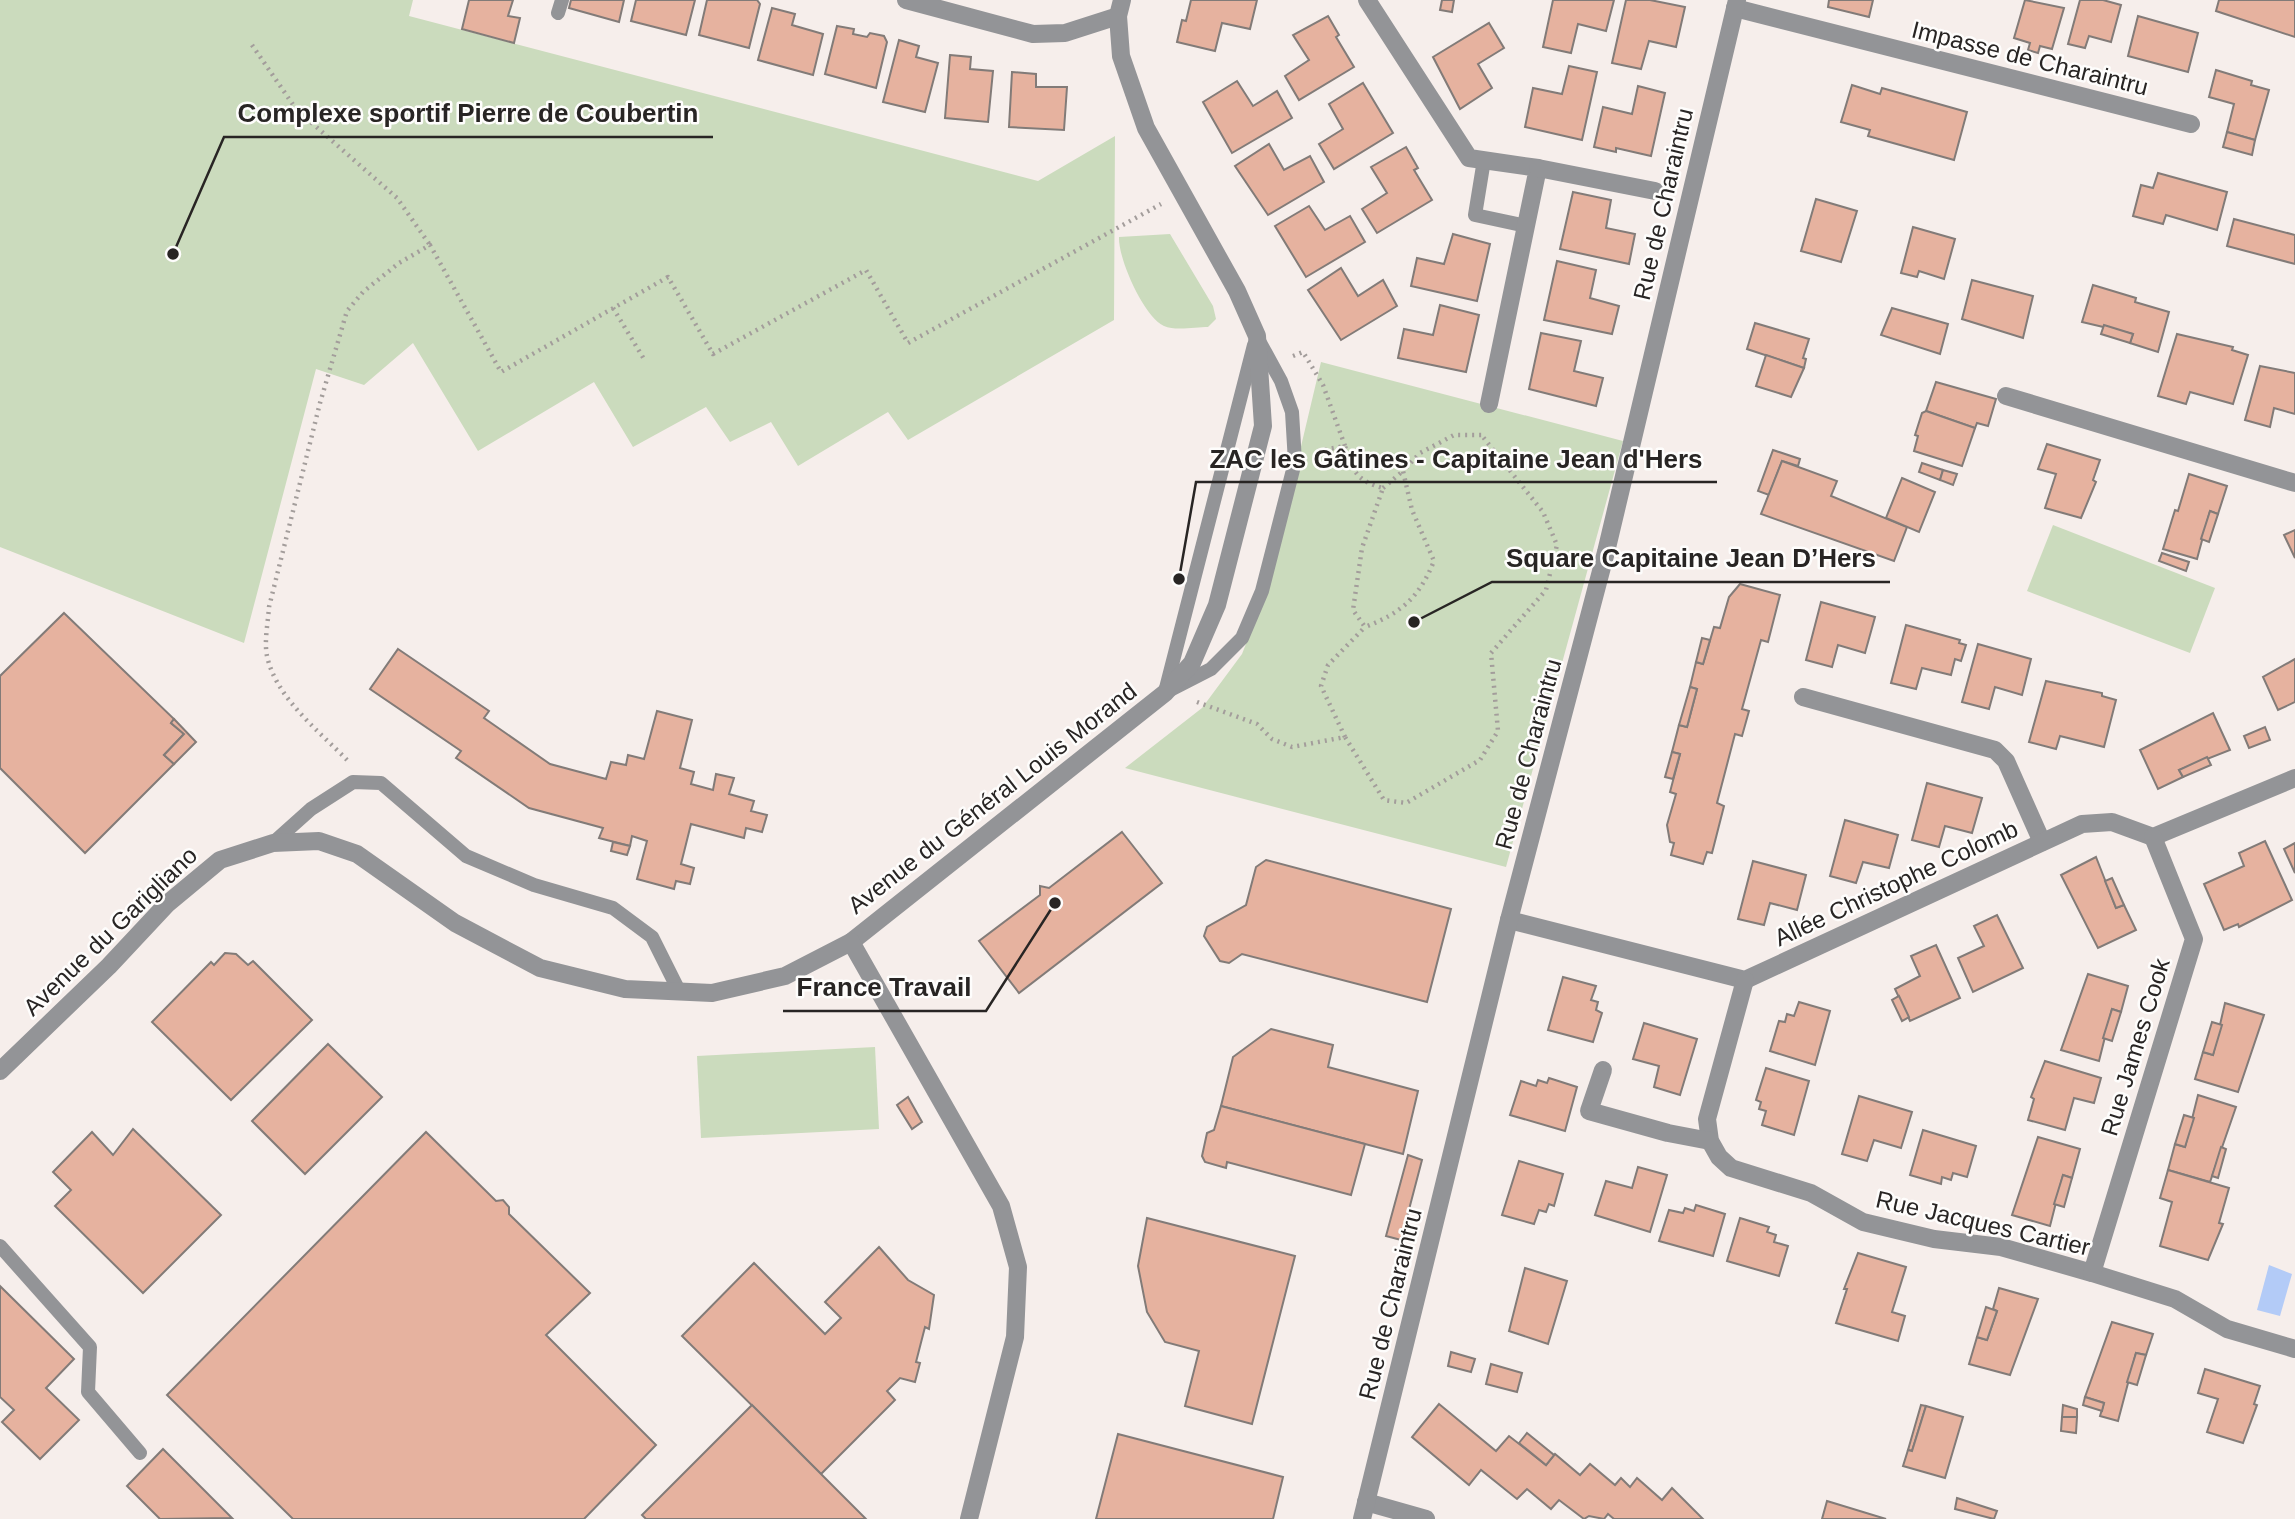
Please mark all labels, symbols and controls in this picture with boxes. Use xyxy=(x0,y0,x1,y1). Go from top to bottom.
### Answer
street label: Impasse de Charaintru xyxy=(1909,16,2151,100)
callout: Complexe sportif Pierre de Coubertin xyxy=(224,90,713,137)
text: Complexe sportif Pierre de Coubertin xyxy=(238,98,698,128)
street label: Rue de Charaintru xyxy=(1628,105,1698,303)
callout: ZAC les Gâtines - Capitaine Jean d'Hers xyxy=(1196,435,1717,482)
text: ZAC les Gâtines - Capitaine Jean d'Hers xyxy=(1209,444,1703,474)
callout: Square Capitaine Jean D’Hers xyxy=(1492,535,1890,582)
text: Square Capitaine Jean D’Hers xyxy=(1506,543,1876,573)
street label: Rue de Charaintru xyxy=(1490,656,1566,852)
street label: Avenue du Général Louis Morand xyxy=(842,677,1142,919)
street label: Allée Christophe Colomb xyxy=(1770,815,2022,951)
street label: Avenue du Garigliano xyxy=(18,841,202,1021)
street label: Rue James Cook xyxy=(2095,954,2175,1139)
callout: France Travail xyxy=(783,964,986,1011)
text: France Travail xyxy=(797,972,971,1002)
street label: Rue Jacques Cartier xyxy=(1873,1185,2093,1261)
street label: Rue de Charaintru xyxy=(1353,1206,1427,1402)

